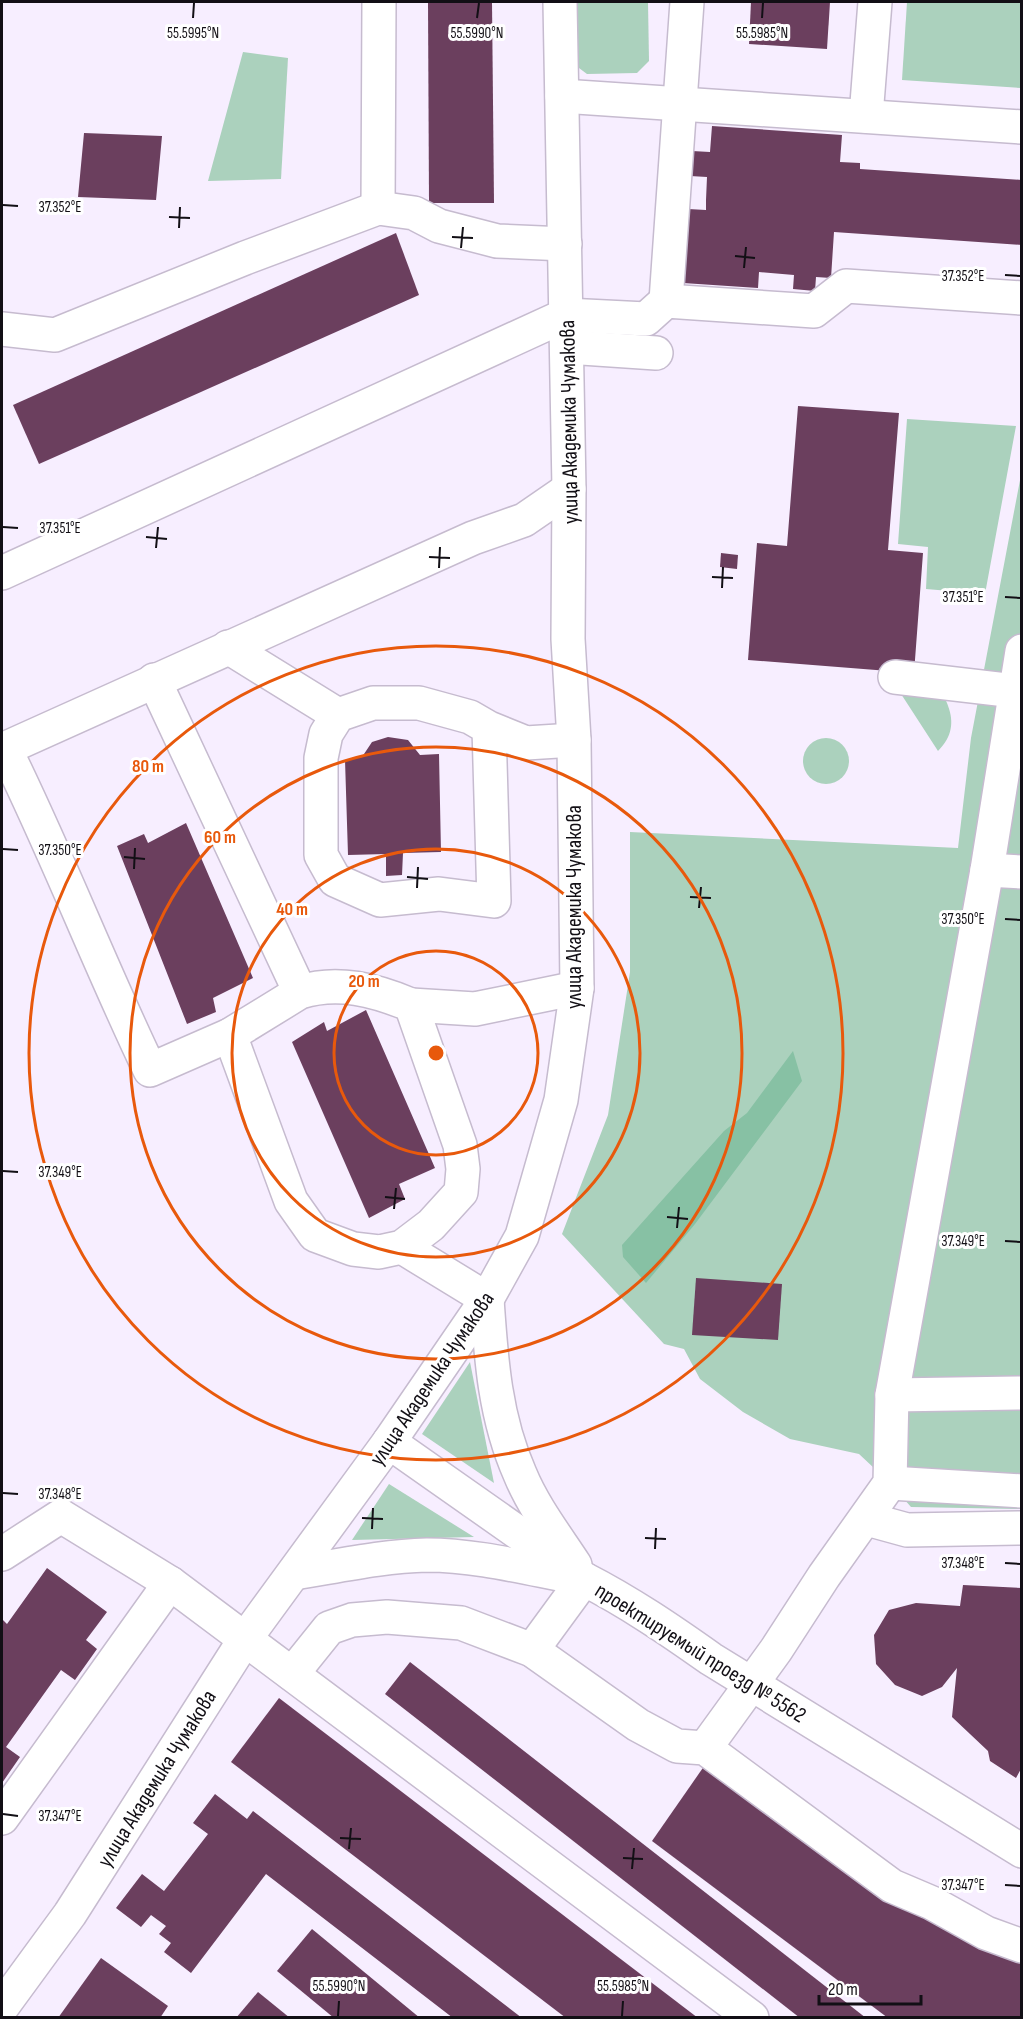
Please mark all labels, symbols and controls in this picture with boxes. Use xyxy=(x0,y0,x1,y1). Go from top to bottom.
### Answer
text: 55.5995°N xyxy=(167,24,219,43)
text: 55.5990°N xyxy=(451,24,503,43)
text: 55.5985°N xyxy=(736,24,788,43)
text: 37.352°E xyxy=(39,198,81,217)
text: 37.352°E xyxy=(942,267,984,286)
street label: улица Академика Чумакова xyxy=(554,320,585,524)
text: 37.351°E xyxy=(39,519,81,538)
text: 37.351°E xyxy=(942,588,984,607)
text: 80 m xyxy=(132,756,164,777)
street label: улица Академика Чумакова xyxy=(561,805,588,1009)
text: 60 m xyxy=(204,827,236,848)
text: 37.350°E xyxy=(38,841,82,860)
text: 40 m xyxy=(276,899,308,920)
text: 37.350°E xyxy=(941,910,985,929)
text: 20 m xyxy=(348,971,380,992)
centre of rings xyxy=(426,1043,446,1063)
text: 37.349°E xyxy=(38,1163,82,1182)
text: 37.349°E xyxy=(941,1232,985,1251)
street label: улица Академика Чумакова xyxy=(364,1287,500,1471)
text: 37.348°E xyxy=(38,1485,82,1504)
text: 37.348°E xyxy=(941,1554,985,1573)
street label: проектируемый проезд № 5562 xyxy=(590,1577,811,1729)
street label: улица Академика Чумакова xyxy=(92,1685,223,1872)
text: 37.347°E xyxy=(38,1807,82,1826)
text: 37.347°E xyxy=(941,1876,985,1895)
scale bar xyxy=(819,1968,921,2006)
text: 55.5990°N xyxy=(313,1977,365,1996)
text: 55.5985°N xyxy=(597,1977,649,1996)
text: 20 m xyxy=(828,1979,858,2000)

